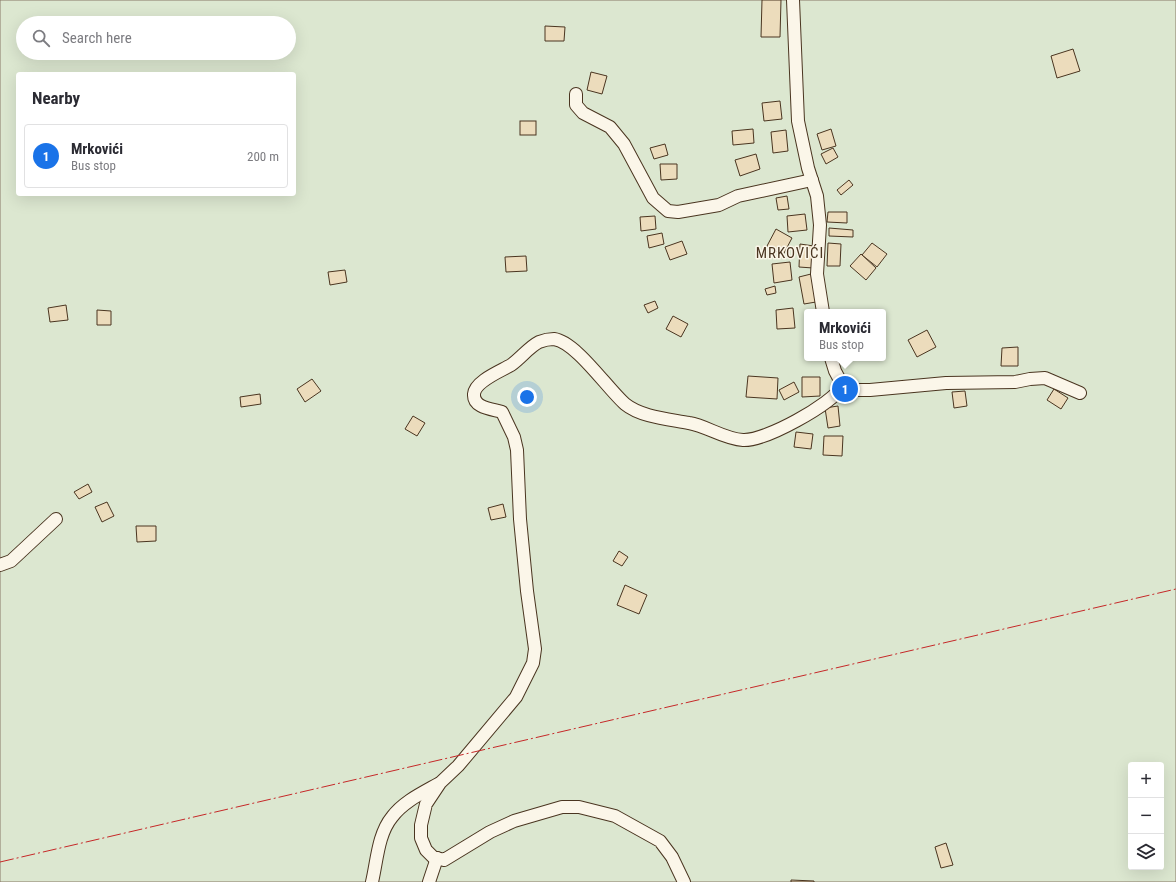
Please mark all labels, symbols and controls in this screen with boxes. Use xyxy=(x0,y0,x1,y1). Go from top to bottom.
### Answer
search box xyxy=(16,16,296,60)
icon: search xyxy=(30,27,52,49)
text: Search here xyxy=(62,29,132,47)
text: Nearby xyxy=(32,88,80,108)
text: Mrkovići xyxy=(71,140,123,158)
text: 1 xyxy=(43,149,49,164)
text: 200 m xyxy=(247,149,279,164)
text: Bus stop xyxy=(71,158,116,173)
district label: MRKOVIĆI xyxy=(756,244,824,262)
popup xyxy=(804,309,886,361)
text: Mrkovići xyxy=(819,319,871,337)
text: Bus stop xyxy=(819,337,864,352)
pin: 1 xyxy=(832,374,858,404)
your location xyxy=(517,387,537,407)
map controls xyxy=(1128,762,1164,870)
button: + xyxy=(1128,762,1164,798)
button: − xyxy=(1128,798,1164,834)
button: layers xyxy=(1128,834,1164,870)

